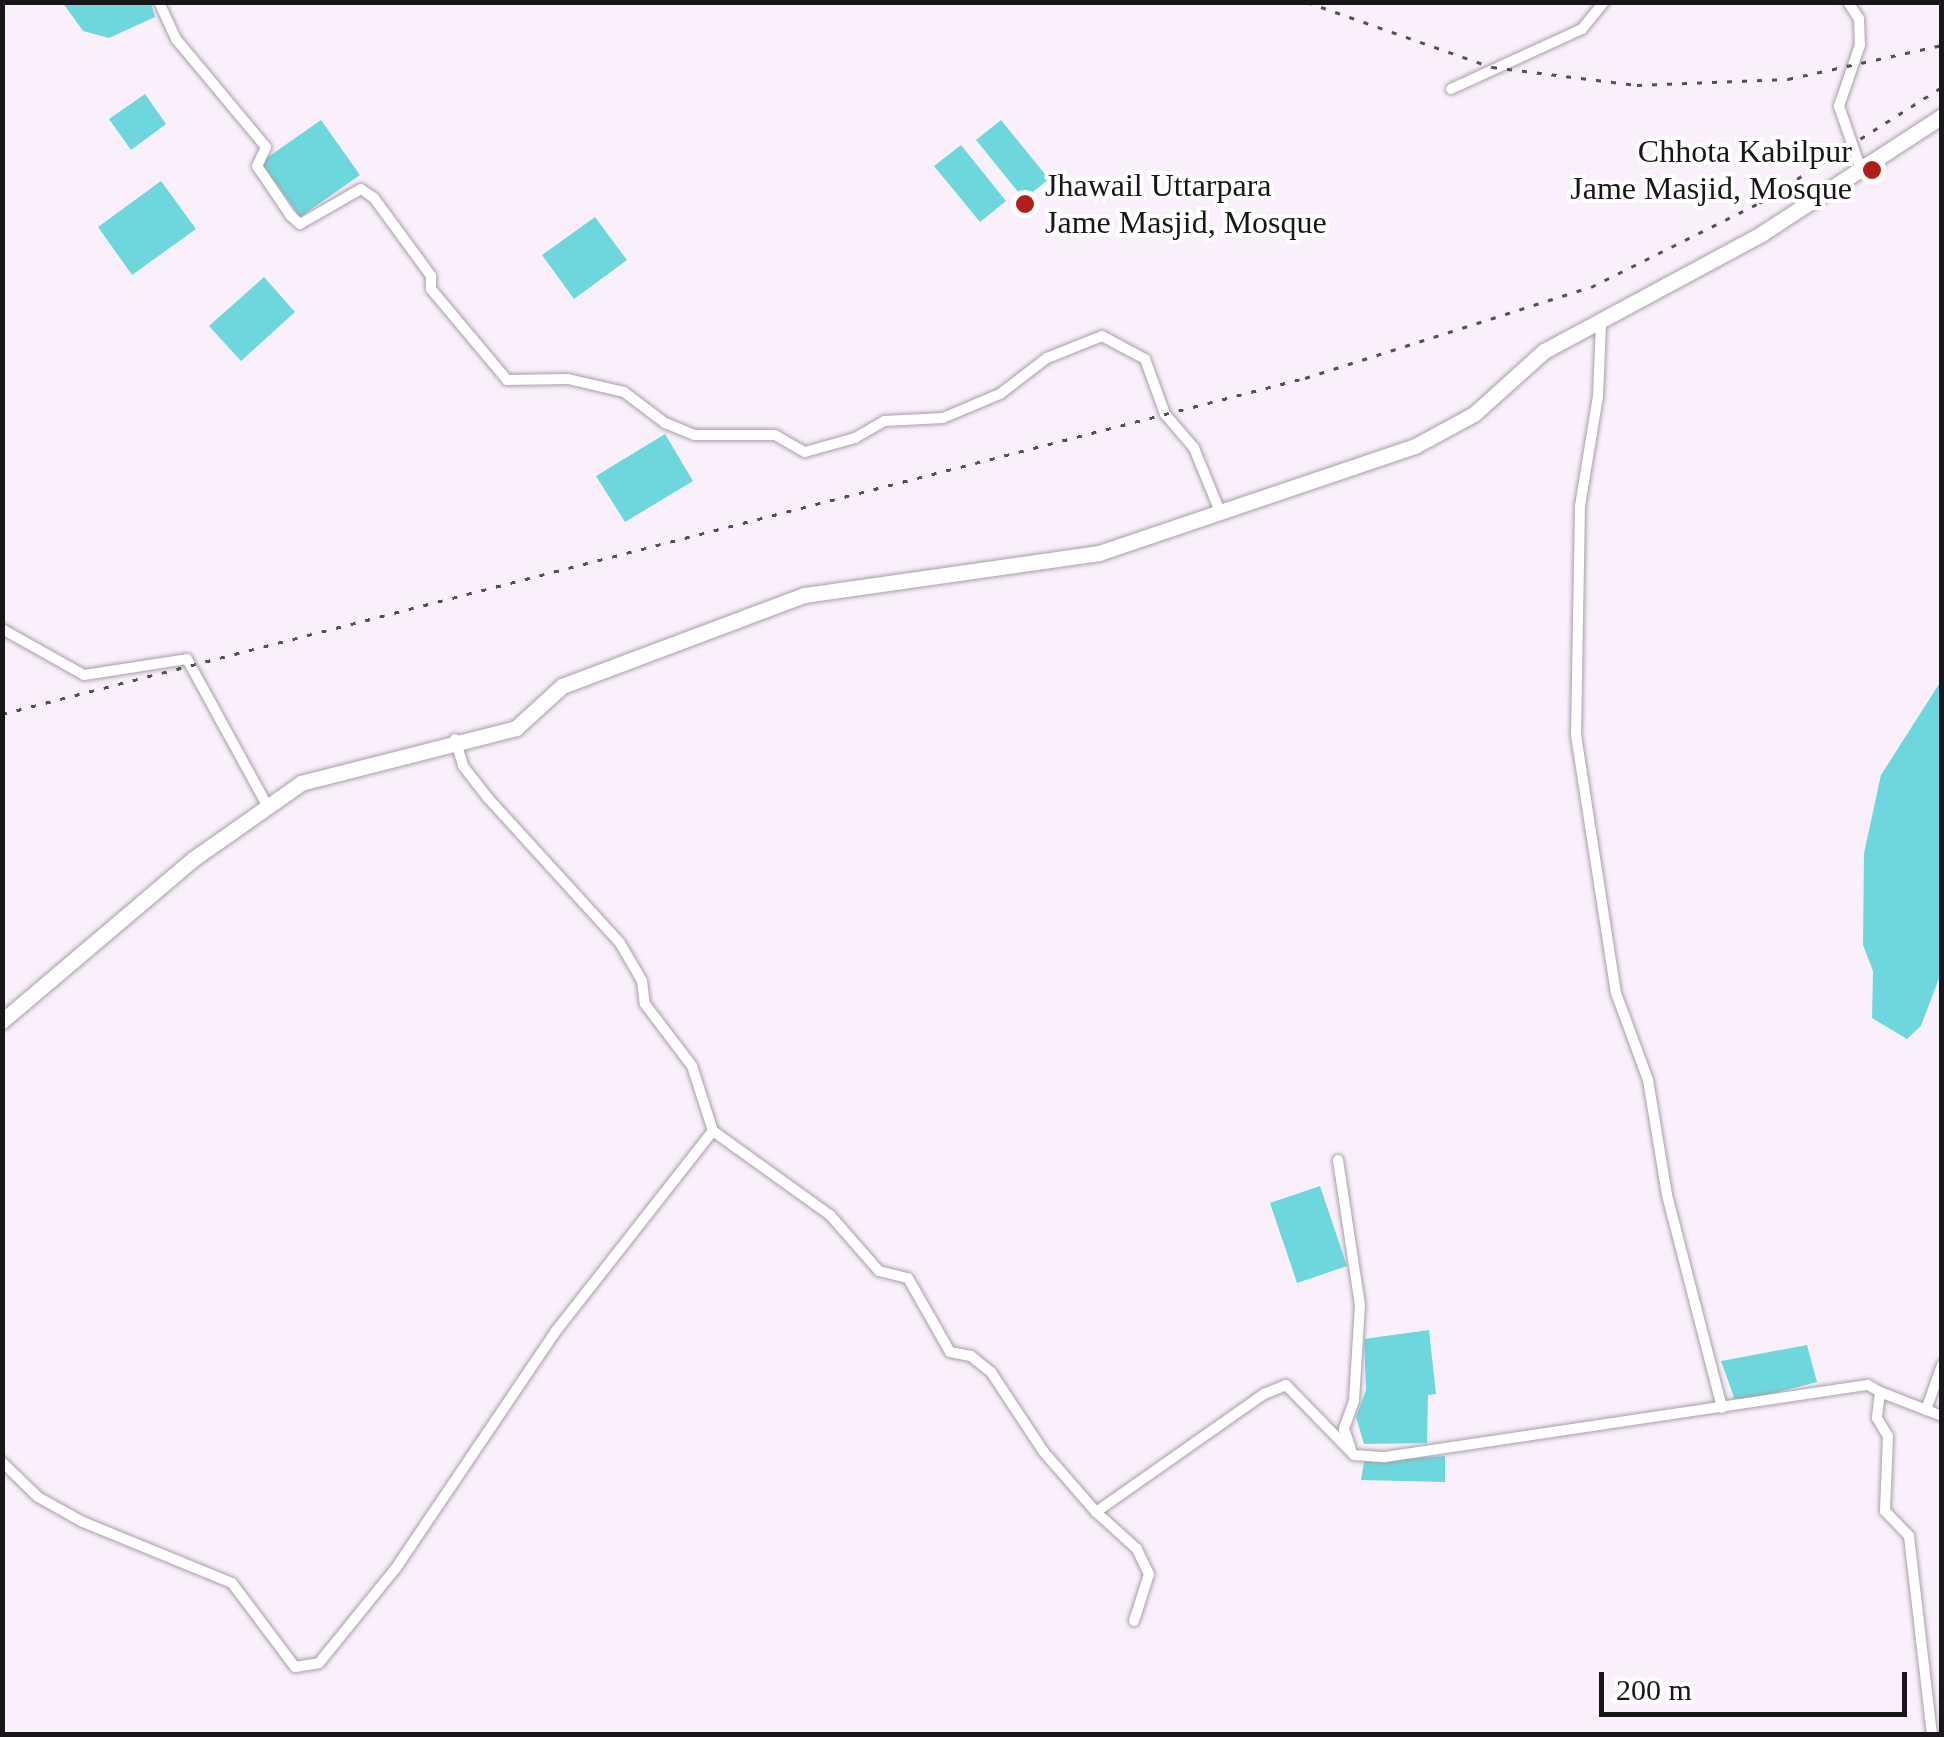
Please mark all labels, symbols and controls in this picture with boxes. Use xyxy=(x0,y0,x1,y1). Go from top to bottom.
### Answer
place label: Chhota Kabilpur Jame Masjid, Mosque xyxy=(1570,133,1852,208)
marker: Chhota Kabilpur Jame Masjid, Mosque xyxy=(1861,159,1883,181)
place label: Jhawail Uttarpara Jame Masjid, Mosque xyxy=(1045,167,1327,242)
marker: Jhawail Uttarpara Jame Masjid, Mosque xyxy=(1014,193,1036,215)
scale bar xyxy=(1604,1652,1912,1714)
text: 200 m xyxy=(1616,1673,1692,1706)

